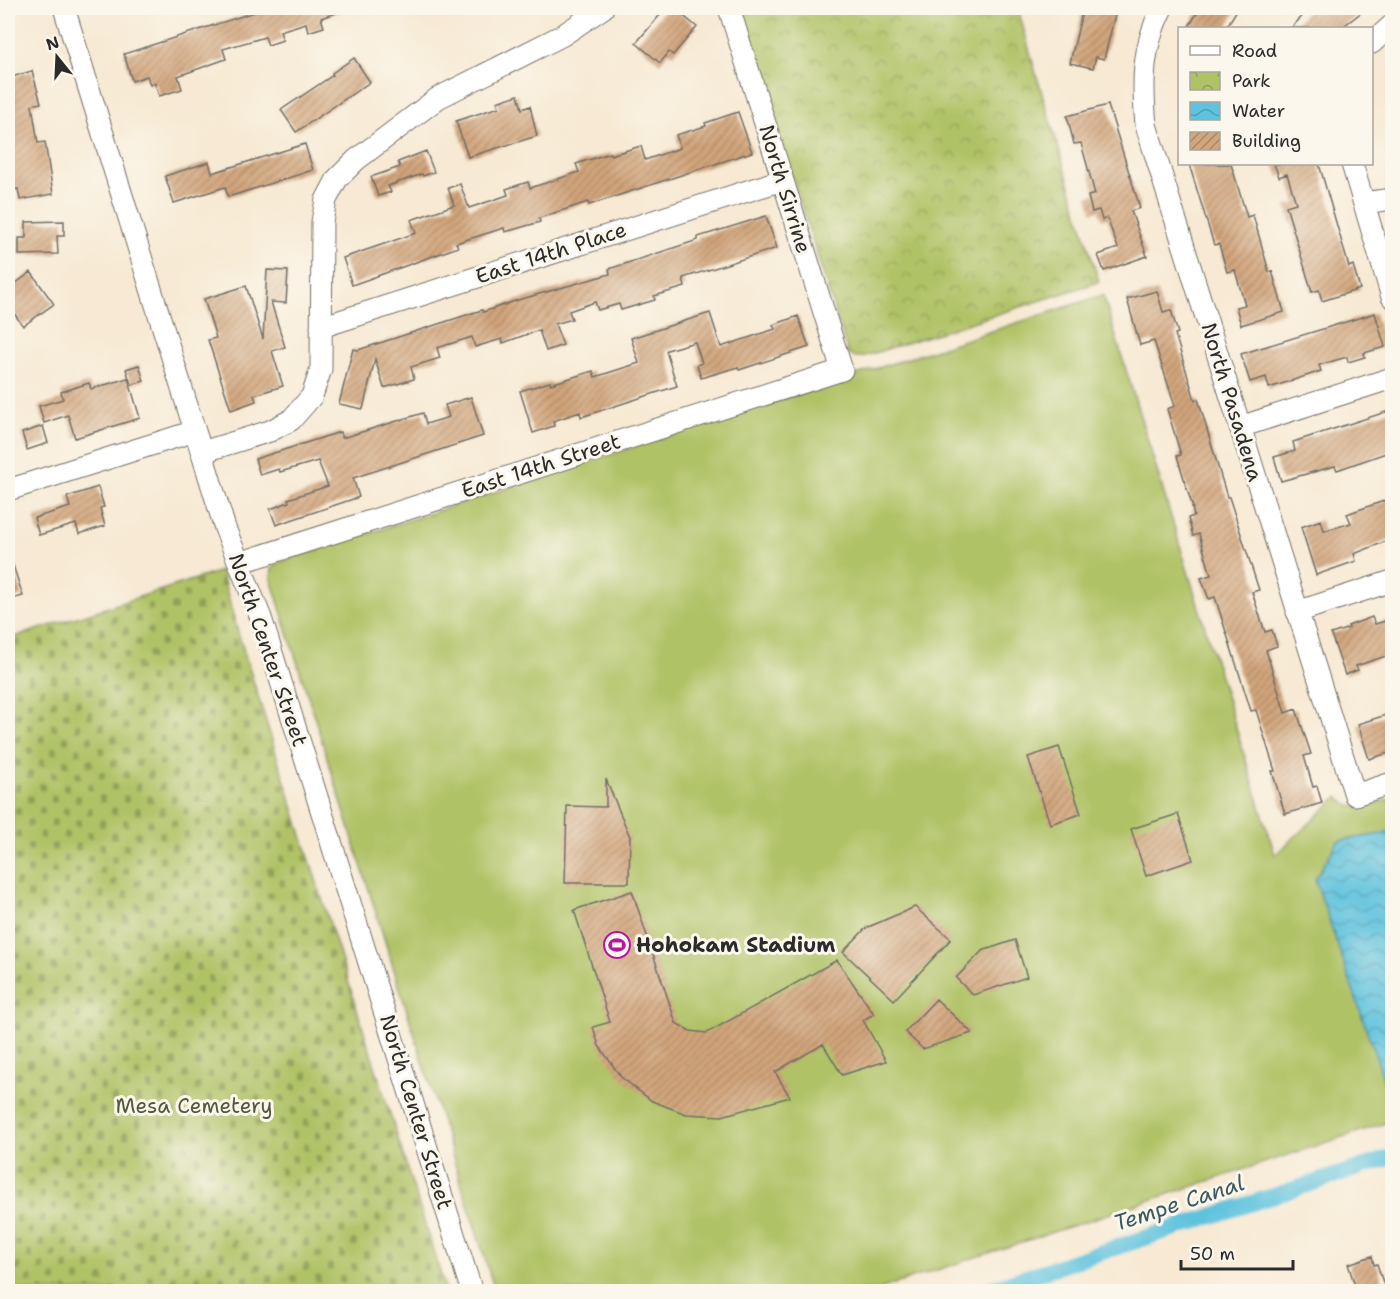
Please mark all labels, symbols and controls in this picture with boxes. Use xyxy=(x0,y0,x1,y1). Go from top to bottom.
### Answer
north arrow xyxy=(27,27,87,87)
legend xyxy=(1178,27,1373,165)
text: N xyxy=(43,31,62,55)
text: Road xyxy=(1232,39,1277,63)
text: Park xyxy=(1232,69,1271,93)
text: Water xyxy=(1232,99,1285,123)
street label: North Sirrine xyxy=(752,121,818,257)
text: Building xyxy=(1232,129,1301,153)
street label: East 14th Place xyxy=(472,215,630,291)
street label: North Pasadena xyxy=(1195,319,1269,485)
street label: East 14th Street xyxy=(458,427,624,505)
street label: North Center Street xyxy=(222,550,314,750)
sports icon: Hohokam Stadium xyxy=(602,930,632,960)
place label: Hohokam Stadium xyxy=(636,931,835,959)
street label: North Center Street xyxy=(373,1011,459,1213)
park label: Mesa Cemetery xyxy=(115,1092,273,1120)
water label: Tempe Canal xyxy=(1110,1168,1248,1238)
scale bar xyxy=(1181,1233,1294,1271)
text: 50 m xyxy=(1190,1242,1235,1266)

